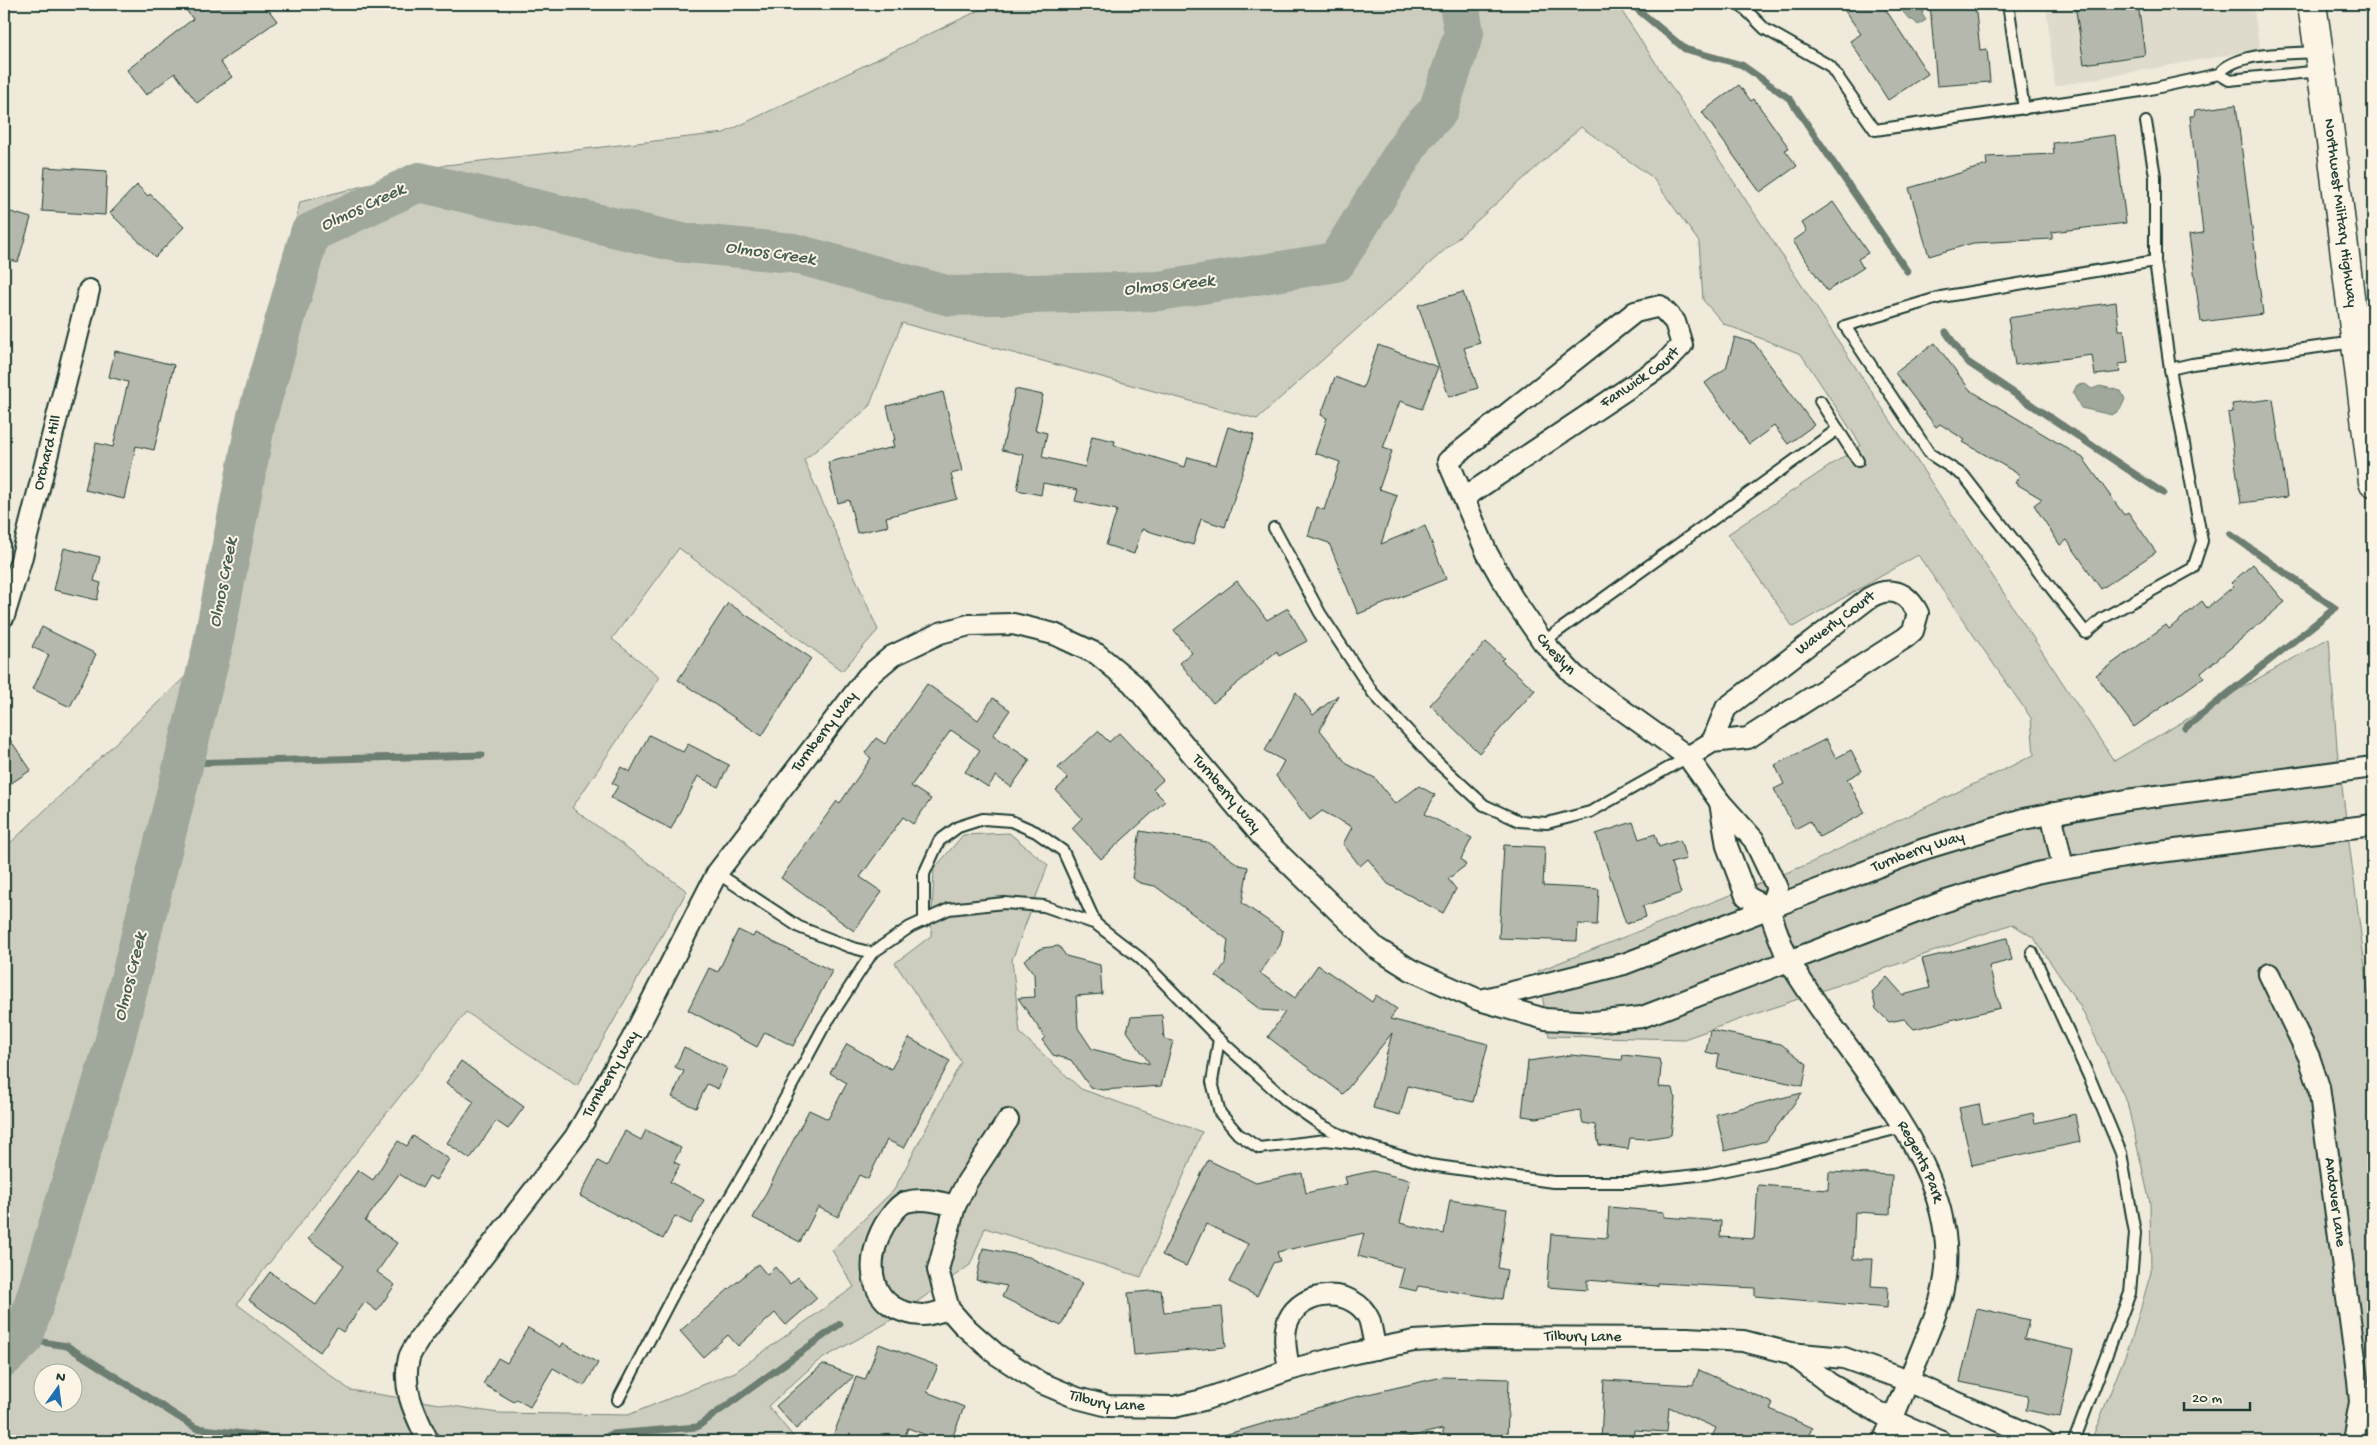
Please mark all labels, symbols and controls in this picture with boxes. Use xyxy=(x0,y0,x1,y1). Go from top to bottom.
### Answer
street label: Northwest Military Highway xyxy=(2319,118,2361,309)
water label: Olmos Creek xyxy=(318,179,410,237)
water label: Olmos Creek xyxy=(724,237,818,271)
water label: Olmos Creek xyxy=(1123,271,1217,301)
street label: Fanwick Court xyxy=(1596,342,1685,414)
street label: Orchard Hill xyxy=(29,413,67,492)
water label: Olmos Creek xyxy=(205,535,243,629)
street label: Waverly Court xyxy=(1792,587,1881,660)
street label: Cheslyn xyxy=(1531,630,1579,680)
street label: Turnberry Way xyxy=(787,688,862,777)
street label: Turnberry Way xyxy=(1187,750,1265,837)
street label: Turnberry Way xyxy=(1868,828,1967,878)
water label: Olmos Creek xyxy=(110,929,153,1023)
street label: Turnberry Way xyxy=(578,1028,644,1122)
street label: Regents Park xyxy=(1892,1118,1948,1207)
street label: Andover Lane xyxy=(2319,1156,2350,1249)
street label: Tilbury Lane xyxy=(1543,1328,1622,1347)
north arrow xyxy=(32,1362,82,1412)
text: N xyxy=(54,1368,67,1387)
scale bar xyxy=(2184,1380,2251,1412)
street label: Tilbury Lane xyxy=(1065,1386,1146,1416)
text: 20 m xyxy=(2192,1390,2222,1408)

